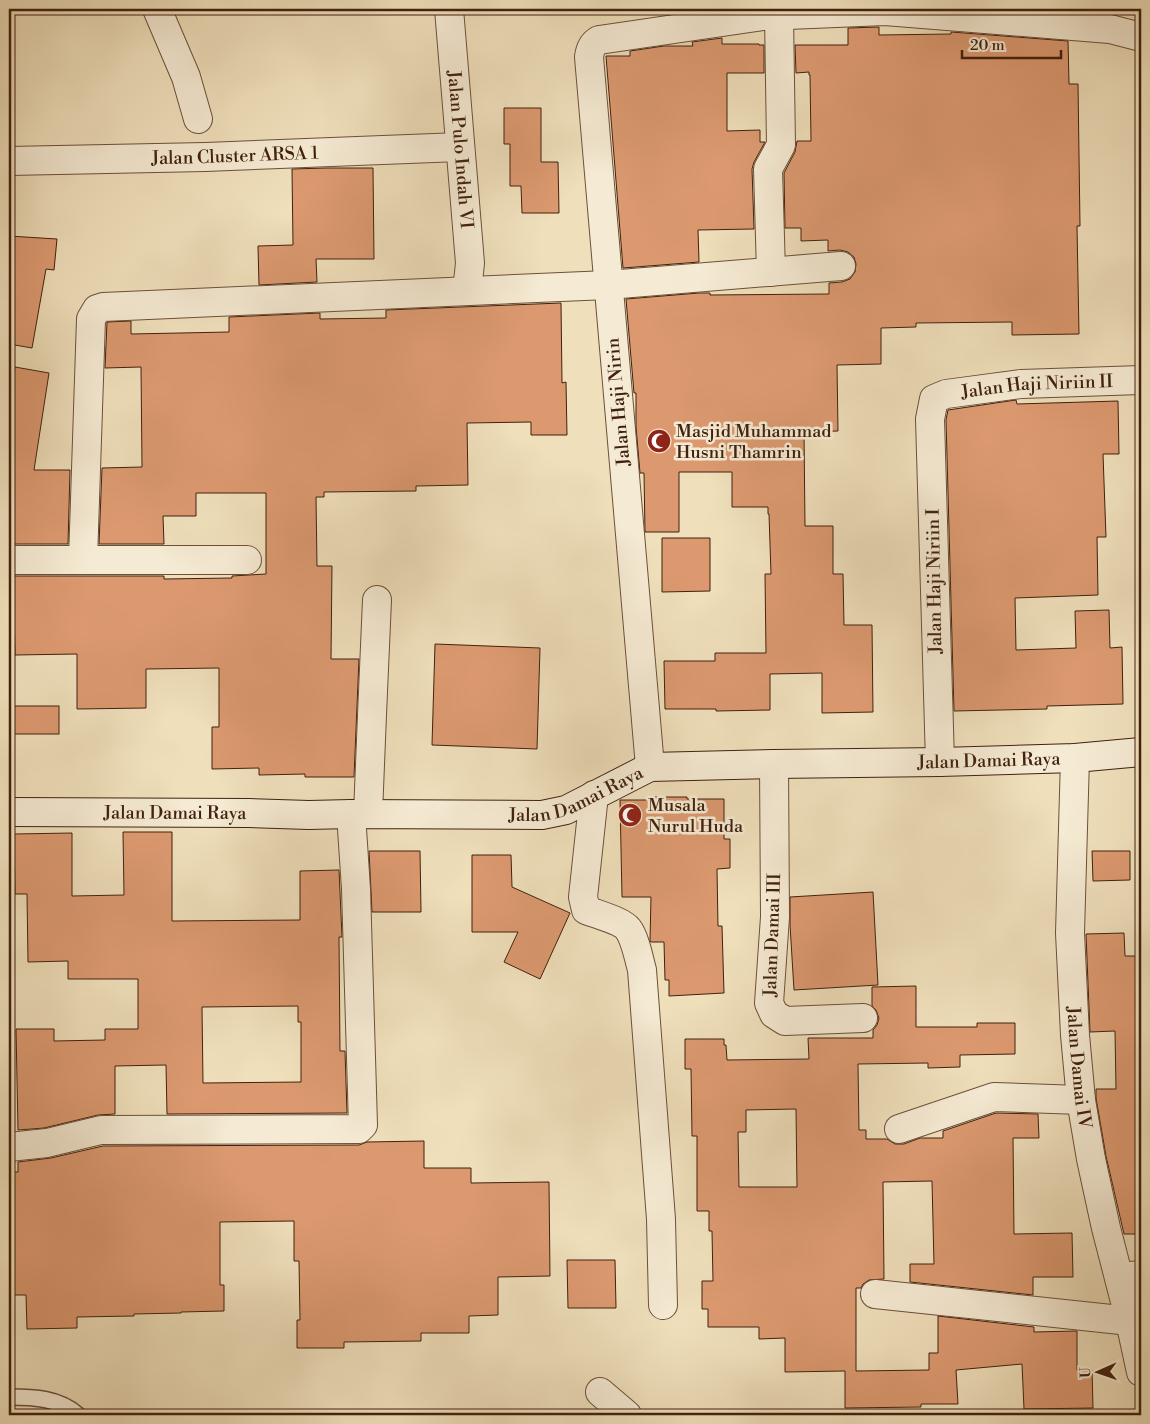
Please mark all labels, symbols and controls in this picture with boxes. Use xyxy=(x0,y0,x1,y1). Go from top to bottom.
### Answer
scale bar xyxy=(962,28,1061,60)
text: 20 m xyxy=(970,36,1005,55)
street label: Jalan Pulo Indah VI xyxy=(442,69,478,230)
street label: Jalan Cluster ARSA 1 xyxy=(150,142,319,170)
street label: Jalan Haji Nirin xyxy=(601,337,636,468)
street label: Jalan Haji Niriin II xyxy=(959,370,1113,404)
place label: Masjid Muhammad Husni Thamrin xyxy=(676,420,832,464)
mosque icon: Masjid Muhammad Husni Thamrin xyxy=(646,428,672,454)
street label: Jalan Haji Niriin I xyxy=(922,508,947,655)
street label: Jalan Damai Raya xyxy=(916,747,1062,774)
street label: Jalan Damai Raya xyxy=(507,761,648,827)
place label: Musala Nurul Huda xyxy=(648,794,744,838)
street label: Jalan Damai Raya xyxy=(102,801,247,825)
mosque icon: Musala Nurul Huda xyxy=(617,802,643,828)
street label: Jalan Damai III xyxy=(759,873,786,998)
street label: Jalan Damai IV xyxy=(1062,1005,1097,1131)
north arrow xyxy=(1072,1346,1122,1396)
text: U xyxy=(1077,1367,1095,1378)

